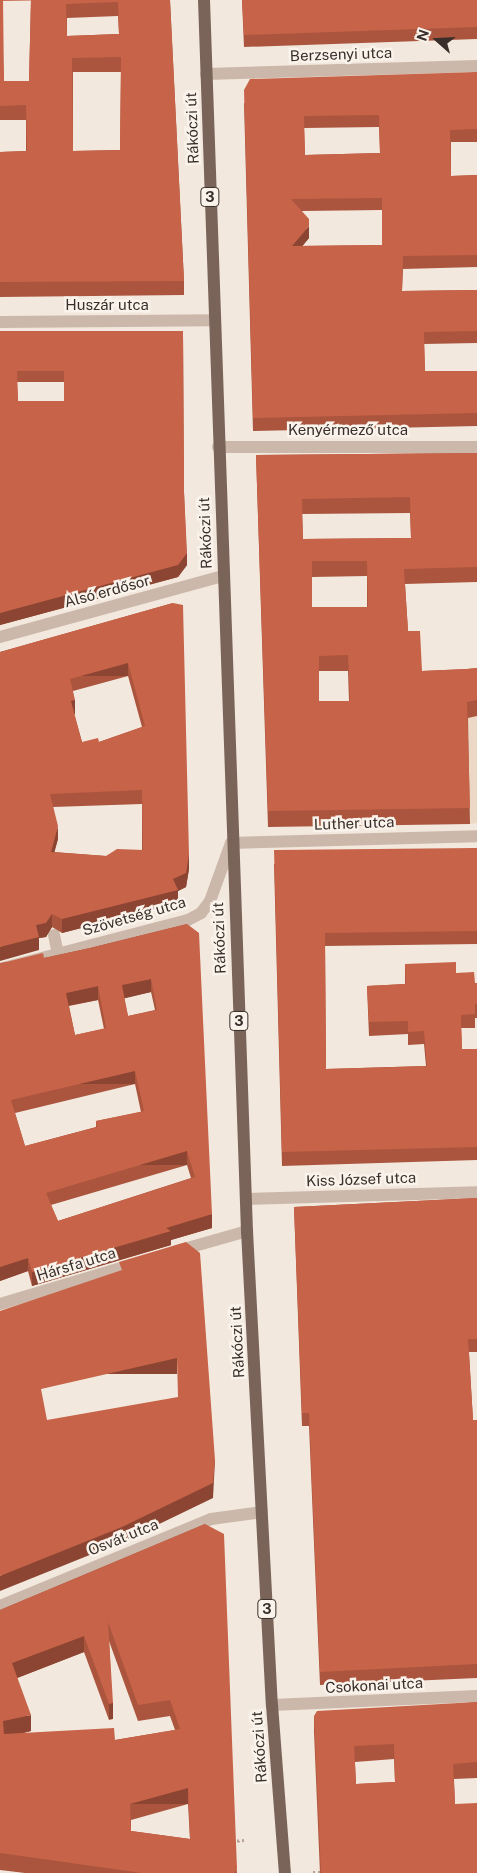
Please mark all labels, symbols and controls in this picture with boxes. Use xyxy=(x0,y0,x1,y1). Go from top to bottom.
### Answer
north arrow xyxy=(412,15,462,65)
text: N xyxy=(413,27,432,43)
street label: Berzsenyi utca xyxy=(290,43,392,65)
street label: Rákóczi út xyxy=(182,92,202,164)
road number: 3 xyxy=(200,186,220,208)
street label: Huszár utca xyxy=(65,296,149,314)
street label: Kenyérmező utca xyxy=(288,421,408,439)
street label: Rákóczi út xyxy=(195,497,215,569)
street label: Alsó erdősor xyxy=(62,571,152,611)
street label: Luther utca xyxy=(313,813,395,833)
street label: Szövetség utca xyxy=(80,893,188,939)
street label: Rákóczi út xyxy=(209,902,229,974)
road number: 3 xyxy=(229,1009,249,1032)
street label: Kiss József utca xyxy=(306,1168,416,1190)
street label: Hársfa utca xyxy=(34,1243,118,1285)
street label: Rákóczi út xyxy=(226,1306,248,1378)
street label: Osvát utca xyxy=(85,1515,161,1559)
road number: 3 xyxy=(257,1598,277,1620)
street label: Csokonai utca xyxy=(325,1673,423,1697)
street label: Rákóczi út xyxy=(248,1710,270,1784)

